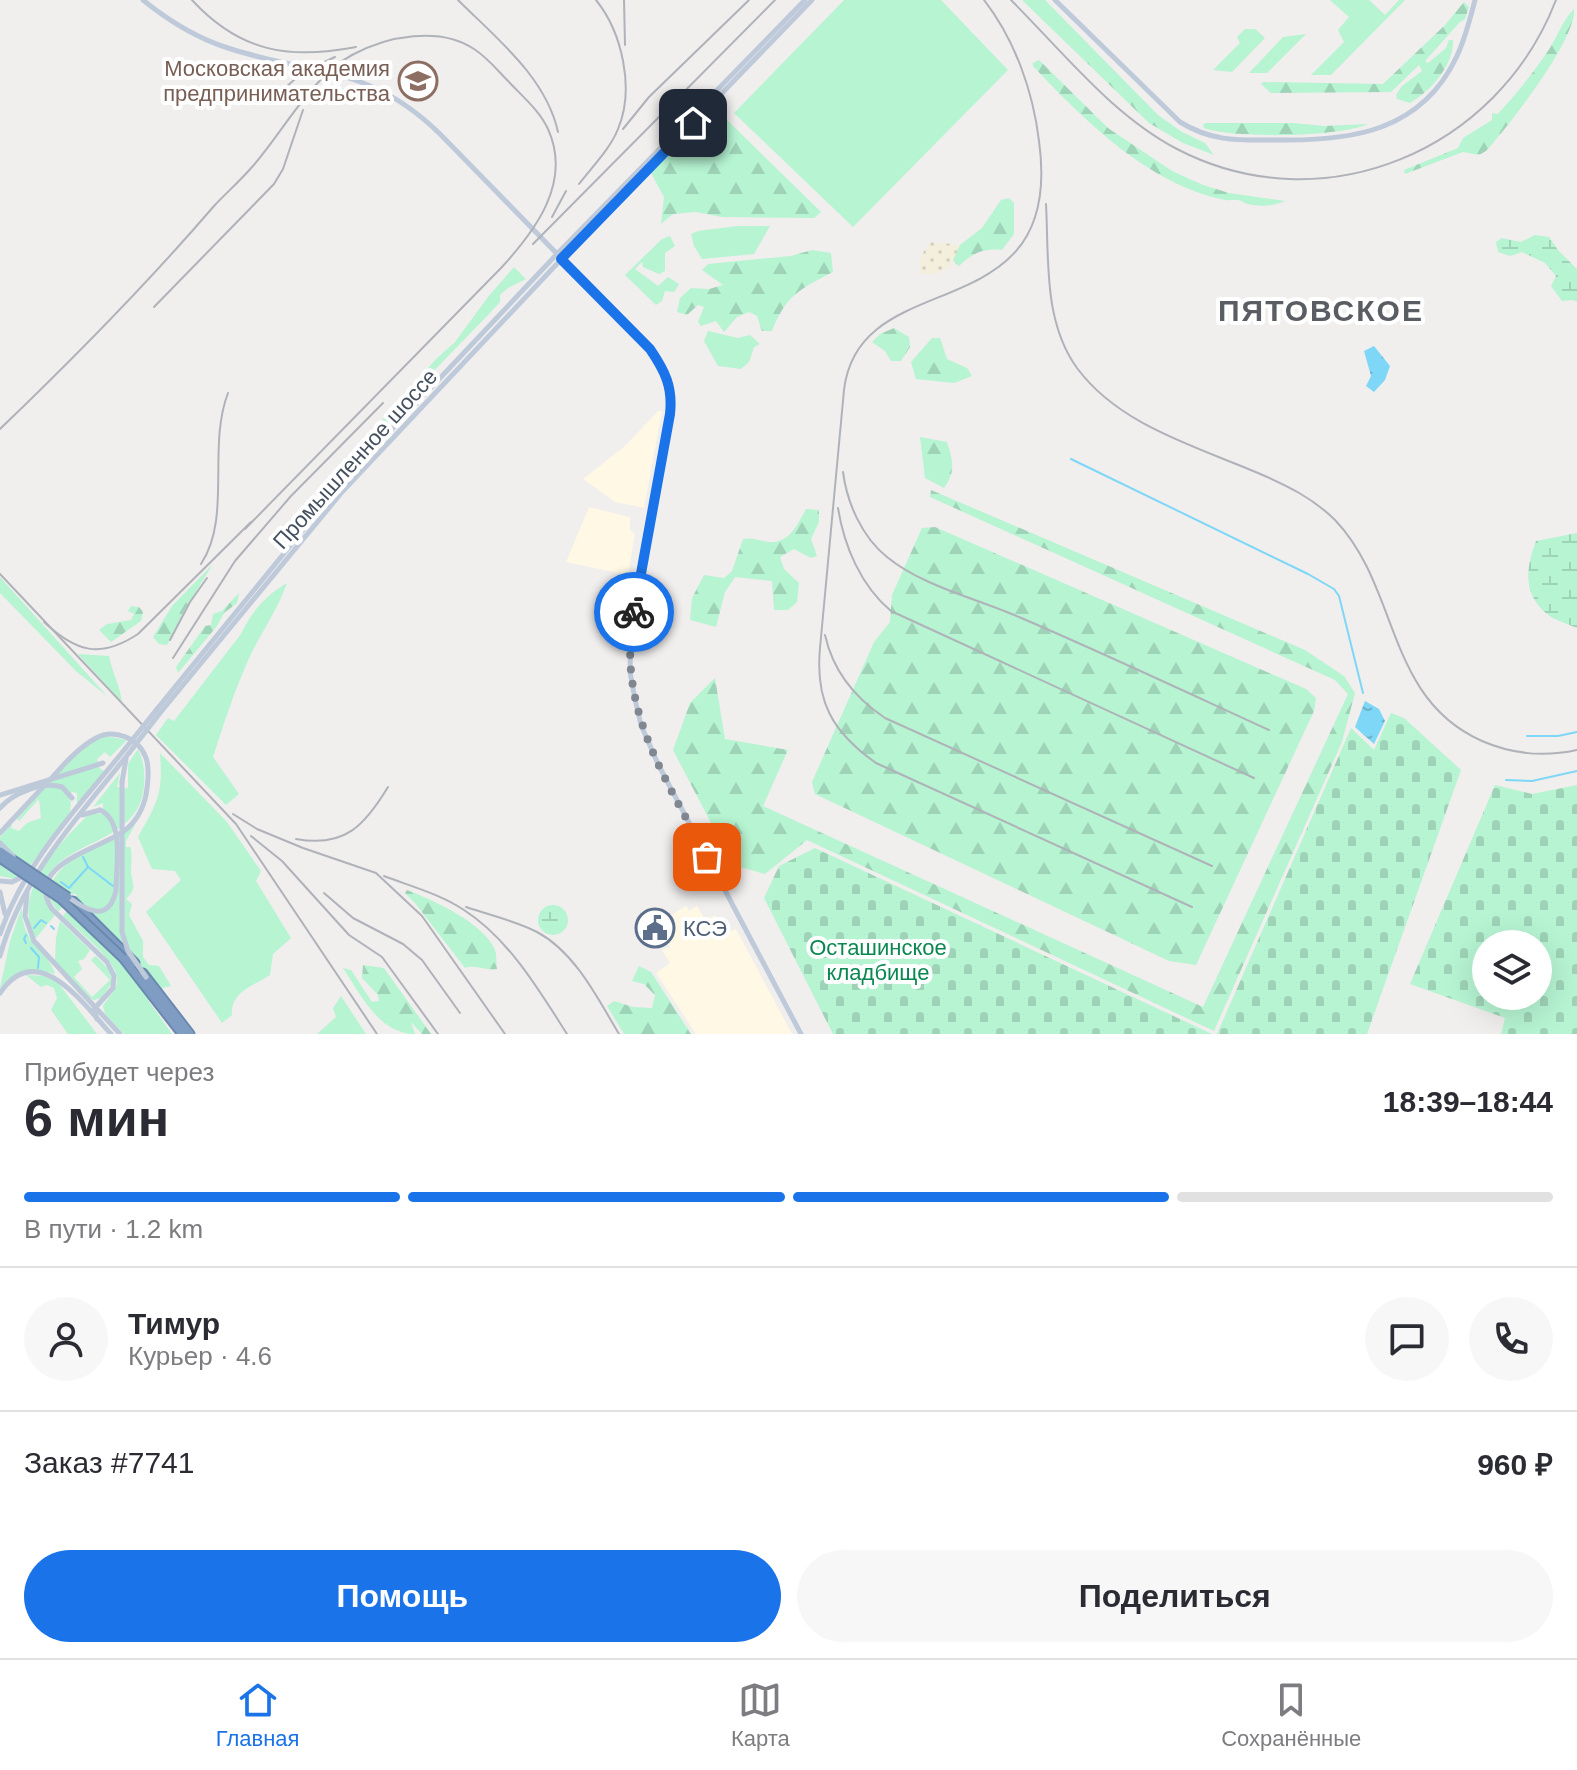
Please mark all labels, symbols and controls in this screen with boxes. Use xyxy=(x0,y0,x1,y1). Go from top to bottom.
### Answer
place label: Московская академия предпринимательства xyxy=(163,56,391,106)
school or university icon: Московская академия предпринимательства xyxy=(397,60,439,102)
pin xyxy=(659,89,727,157)
icon: home xyxy=(671,101,715,145)
district label: ПЯТОВСКОЕ xyxy=(1218,294,1424,327)
street label: Промышленное шоссе xyxy=(268,364,442,554)
courier xyxy=(594,572,674,652)
icon: bike xyxy=(612,590,656,634)
pin xyxy=(673,823,741,891)
icon: bag xyxy=(685,835,729,879)
public building icon: КСЭ xyxy=(634,907,676,949)
place label: КСЭ xyxy=(683,916,727,941)
map controls xyxy=(1472,930,1552,1010)
button: layers xyxy=(1472,930,1552,1010)
park label: Осташинское кладбище xyxy=(809,935,947,985)
text: Прибудет через xyxy=(24,1057,214,1087)
text: 18:39–18:44 xyxy=(1383,1085,1553,1118)
text: 6 мин xyxy=(24,1089,169,1147)
text: В пути · 1.2 km xyxy=(24,1214,203,1244)
button: person xyxy=(24,1297,108,1381)
button: chat xyxy=(1365,1297,1449,1381)
button: phone xyxy=(1469,1297,1553,1381)
text: Тимур xyxy=(128,1307,220,1340)
text: Курьер · 4.6 xyxy=(128,1341,272,1371)
text: Заказ #7741 xyxy=(24,1446,194,1479)
text: 960 ₽ xyxy=(1477,1448,1553,1481)
button: Помощь xyxy=(24,1550,781,1642)
button: Поделиться xyxy=(797,1550,1553,1642)
tab: Главная xyxy=(216,1678,299,1752)
tab: Карта xyxy=(731,1678,790,1752)
tab: Сохранённые xyxy=(1221,1678,1361,1752)

